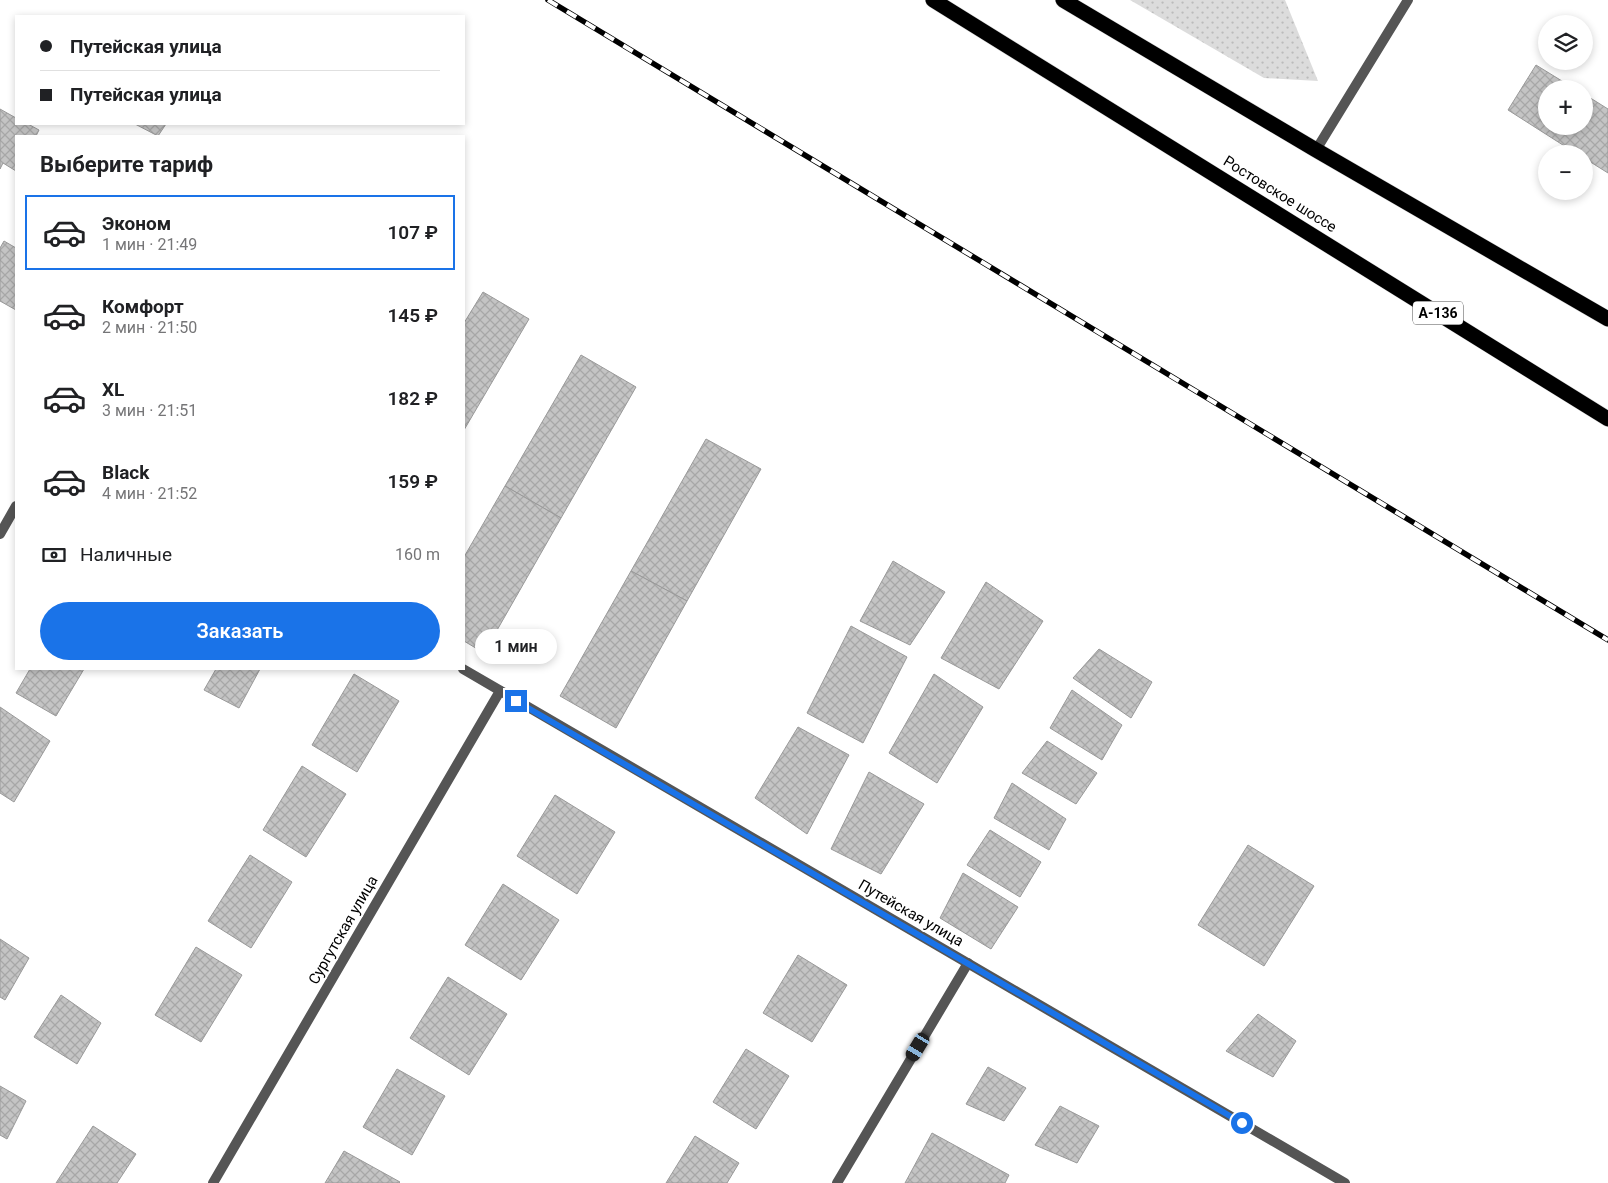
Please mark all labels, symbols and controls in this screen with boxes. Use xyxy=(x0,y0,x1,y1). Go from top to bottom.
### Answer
map controls xyxy=(1538,15,1593,200)
button: layers xyxy=(1538,15,1593,70)
text: Путейская улица xyxy=(70,35,222,58)
button: + xyxy=(1538,80,1593,135)
text: Путейская улица xyxy=(70,83,222,106)
button: − xyxy=(1538,145,1593,200)
text: Выберите тариф xyxy=(40,152,213,177)
street label: Ростовское шоссе xyxy=(1220,152,1340,236)
icon: car xyxy=(42,210,87,255)
text: Эконом xyxy=(102,212,171,235)
text: 107 ₽ xyxy=(387,221,438,244)
text: 1 мин · 21:49 xyxy=(102,235,197,254)
icon: car xyxy=(42,293,87,338)
text: Комфорт xyxy=(102,295,184,318)
road number: А-136 xyxy=(1413,302,1463,324)
text: 145 ₽ xyxy=(387,304,438,327)
text: 2 мин · 21:50 xyxy=(102,318,197,337)
icon: car xyxy=(42,376,87,421)
text: XL xyxy=(102,378,124,401)
text: 182 ₽ xyxy=(387,387,438,410)
text: 3 мин · 21:51 xyxy=(102,401,197,420)
icon: car xyxy=(42,459,87,504)
text: Black xyxy=(102,461,149,484)
text: 159 ₽ xyxy=(387,470,438,493)
text: 4 мин · 21:52 xyxy=(102,484,197,503)
icon: cash xyxy=(40,541,68,569)
text: Наличные xyxy=(80,543,172,566)
text: 160 m xyxy=(395,545,440,564)
button: Заказать xyxy=(40,602,440,660)
callout: 1 мин xyxy=(475,628,557,664)
text: 1 мин xyxy=(494,637,538,656)
route end xyxy=(505,690,527,712)
street label: Сургутская улица xyxy=(305,872,381,988)
street label: Путейская улица xyxy=(855,876,967,950)
car xyxy=(903,1030,932,1064)
route start xyxy=(1231,1112,1253,1134)

